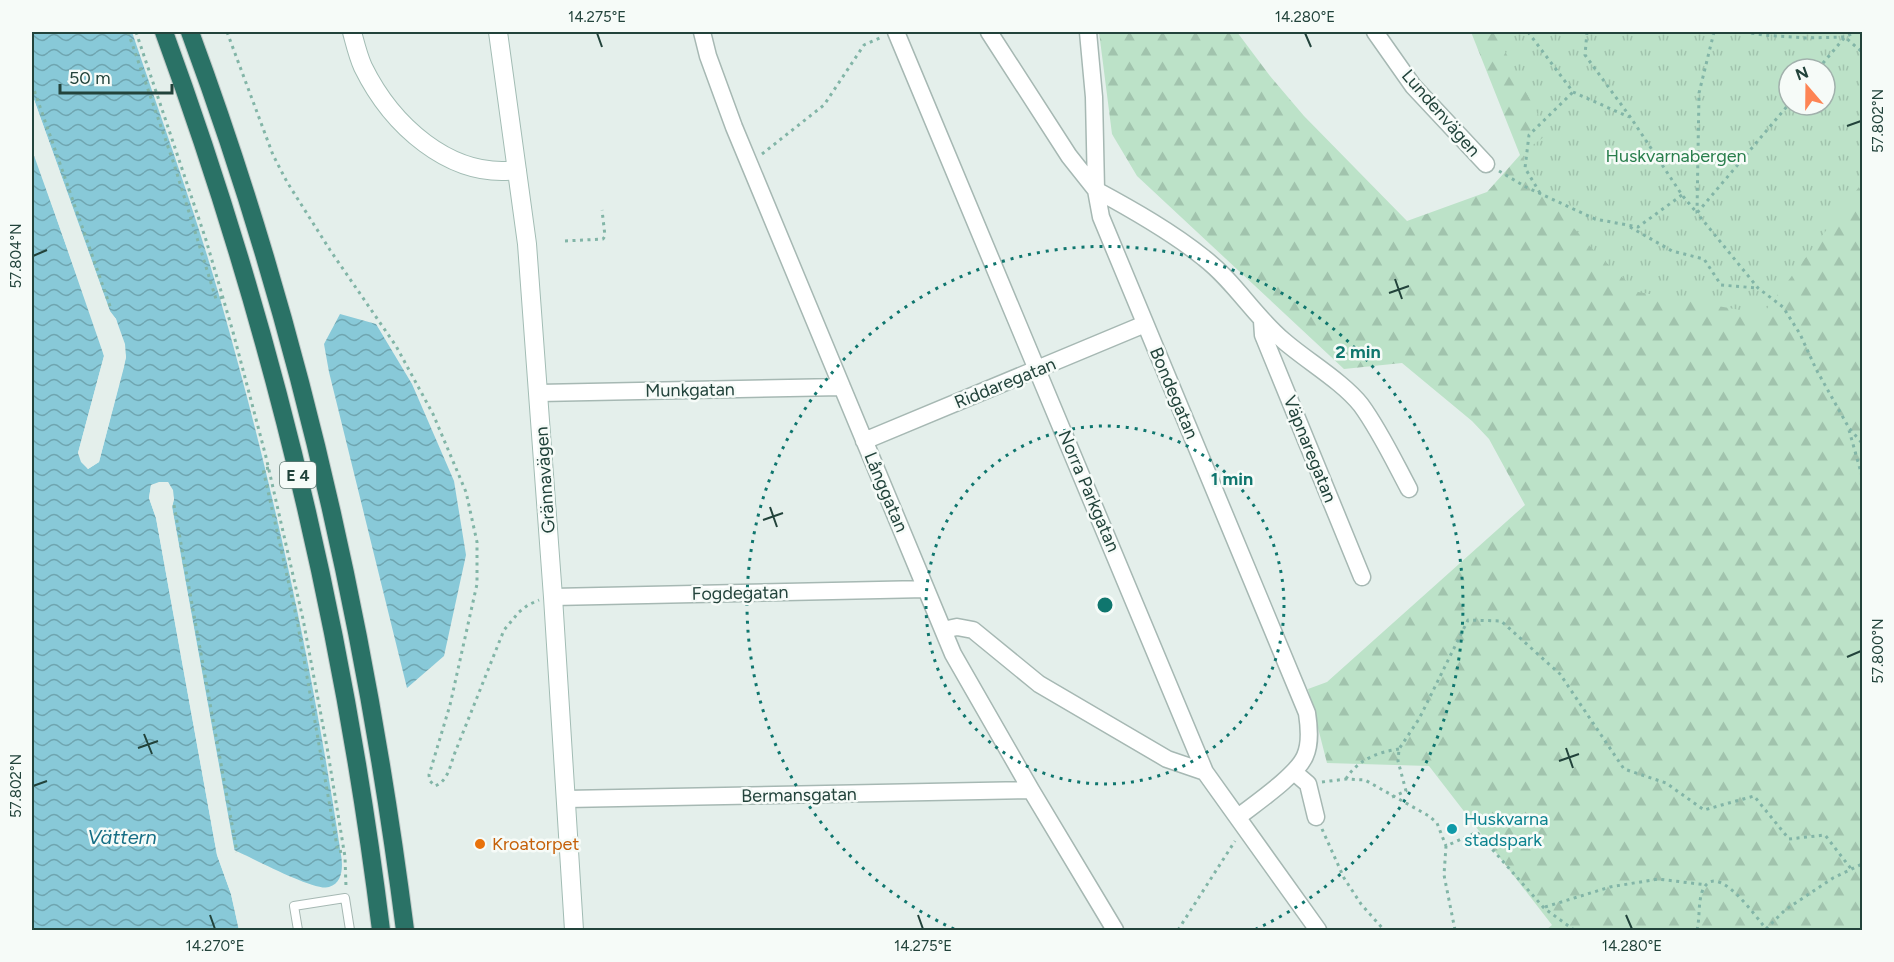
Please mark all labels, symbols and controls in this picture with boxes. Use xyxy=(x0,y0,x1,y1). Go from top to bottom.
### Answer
text: 14.275°E xyxy=(568,8,626,26)
text: 14.280°E xyxy=(1275,8,1335,26)
scale bar xyxy=(60,57,172,95)
north arrow xyxy=(1777,57,1837,117)
text: N xyxy=(1793,62,1811,84)
street label: Lundenvägen xyxy=(1397,65,1485,161)
text: 50 m xyxy=(69,67,111,89)
text: 57.802°N xyxy=(1869,89,1887,153)
park label: Huskvarnabergen xyxy=(1605,145,1747,167)
text: 57.804°N xyxy=(7,223,25,289)
text: 2 min xyxy=(1335,341,1381,363)
street label: Bondegatan xyxy=(1145,344,1203,442)
street label: Riddaregatan xyxy=(951,353,1059,413)
street label: Munkgatan xyxy=(645,378,735,402)
street label: Väpnaregatan xyxy=(1279,392,1341,506)
street label: Grännavägen xyxy=(530,426,560,534)
street label: Norra Parkgatan xyxy=(1053,427,1125,555)
street label: Långgatan xyxy=(859,449,913,535)
road number: E 4 xyxy=(280,462,316,488)
text: 1 min xyxy=(1211,468,1253,490)
street label: Fogdegatan xyxy=(691,581,789,605)
centre of rings xyxy=(1095,595,1115,615)
text: 57.800°N xyxy=(1869,618,1887,684)
text: 57.802°N xyxy=(7,754,25,818)
street label: Bermansgatan xyxy=(741,783,857,807)
place label: Huskvarna stadspark xyxy=(1464,808,1548,851)
marker: Huskvarna stadspark xyxy=(1445,822,1459,836)
water label: Vättern xyxy=(87,825,157,849)
place label: Kroatorpet xyxy=(492,833,579,855)
marker: Kroatorpet xyxy=(473,837,487,851)
text: 14.270°E xyxy=(185,937,245,955)
text: 14.275°E xyxy=(894,937,952,955)
text: 14.280°E xyxy=(1602,937,1662,955)

